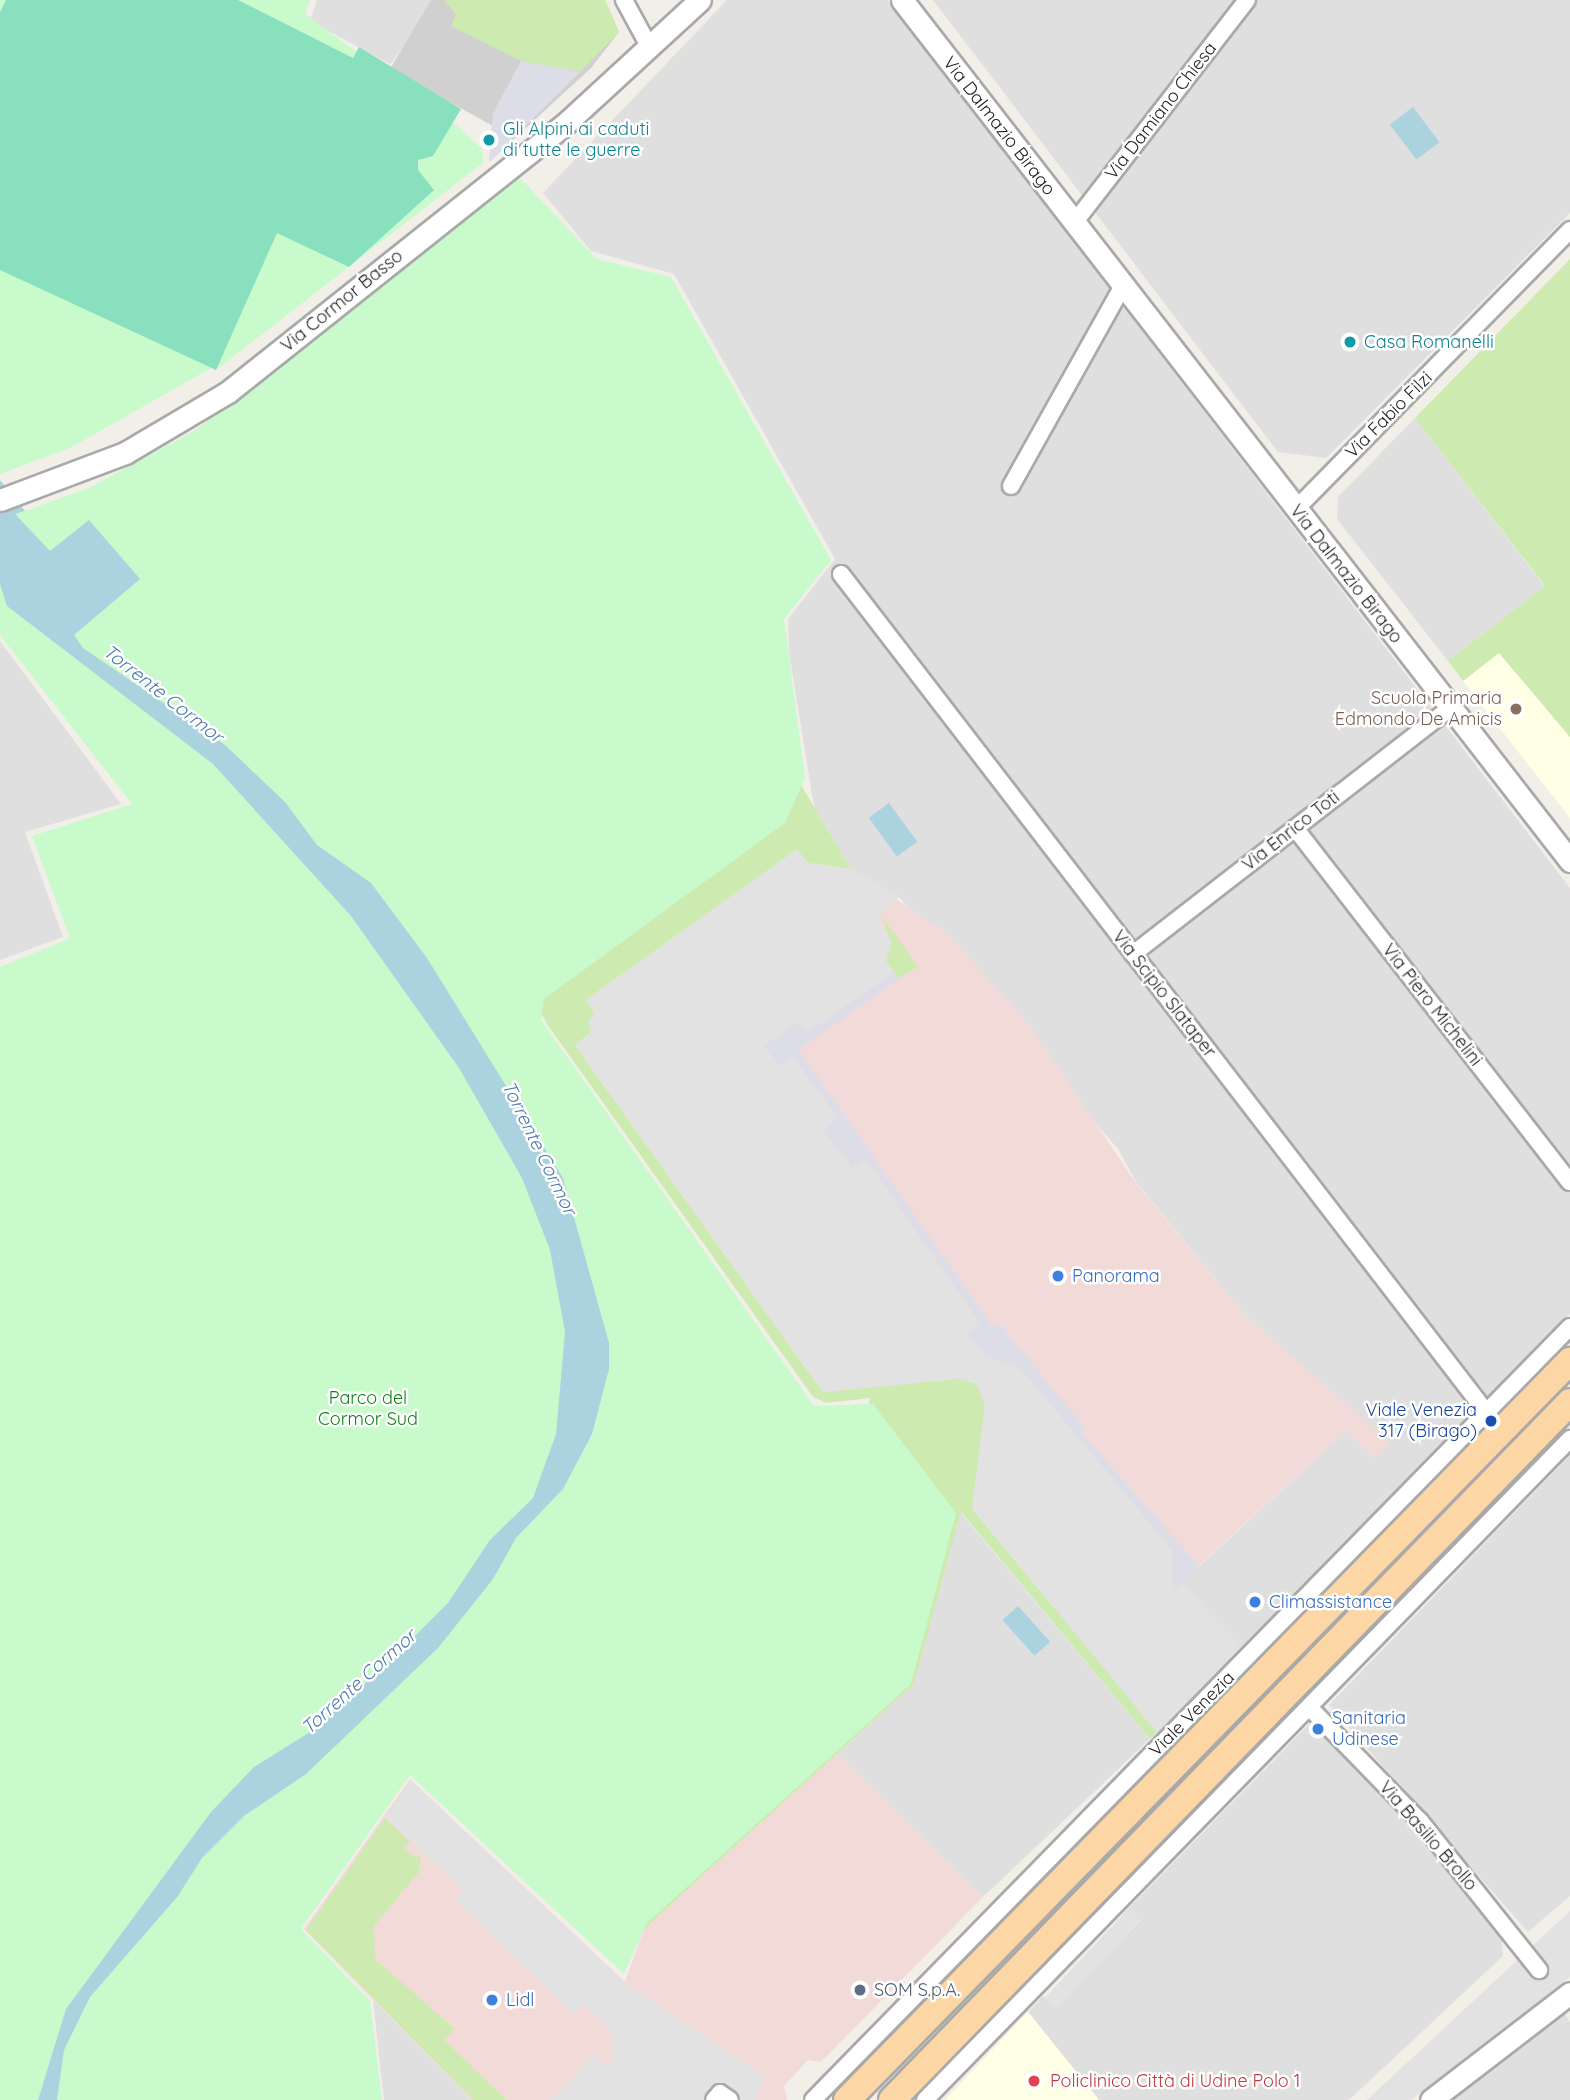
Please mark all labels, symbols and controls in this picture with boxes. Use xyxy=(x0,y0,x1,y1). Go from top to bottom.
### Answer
street label: Via Damiano Chiesa xyxy=(1101,38,1221,184)
street label: Via Dalmazio Birago xyxy=(938,52,1060,200)
place label: Gli Alpini ai caduti di tutte le guerre xyxy=(503,119,649,162)
marker: Gli Alpini ai caduti di tutte le guerre xyxy=(481,132,497,148)
street label: Via Cormor Basso xyxy=(277,245,407,357)
place label: Casa Romanelli xyxy=(1364,331,1494,353)
marker: Casa Romanelli xyxy=(1342,334,1358,350)
street label: Via Fabio Filzi xyxy=(1341,367,1437,463)
street label: Via Dalmazio Birago xyxy=(1285,500,1407,648)
water label: Torrente Cormor xyxy=(98,640,228,748)
place label: Scuola Primaria Edmondo De Amicis xyxy=(1335,688,1502,730)
marker: Scuola Primaria Edmondo De Amicis xyxy=(1508,701,1524,717)
street label: Via Enrico Toti xyxy=(1238,786,1344,876)
street label: Via Scipio Slataper xyxy=(1108,926,1220,1062)
street label: Via Piero Michelini xyxy=(1377,939,1487,1071)
water label: Torrente Cormor xyxy=(497,1077,581,1219)
place label: Panorama xyxy=(1072,1265,1160,1287)
marker: Panorama xyxy=(1050,1268,1066,1284)
park label: Parco del Cormor Sud xyxy=(318,1388,418,1430)
place label: Viale Venezia 317 (Birago) xyxy=(1366,1400,1477,1442)
marker: Viale Venezia 317 (Birago) xyxy=(1483,1413,1499,1429)
place label: Climassistance xyxy=(1269,1591,1392,1613)
marker: Climassistance xyxy=(1247,1594,1263,1610)
water label: Torrente Cormor xyxy=(297,1625,421,1739)
street label: Viale Venezia xyxy=(1145,1667,1239,1761)
place label: Sanitaria Udinese xyxy=(1332,1708,1406,1750)
marker: Sanitaria Udinese xyxy=(1310,1721,1326,1737)
street label: Via Basilio Brollo xyxy=(1374,1777,1482,1895)
place label: SOM S.p.A. xyxy=(874,1979,960,2001)
marker: SOM S.p.A. xyxy=(852,1982,868,1998)
place label: Lidl xyxy=(506,1989,534,2011)
marker: Lidl xyxy=(484,1992,500,2008)
place label: Policlinico Città di Udine Polo 1 xyxy=(1050,2070,1300,2092)
marker: Policlinico Città di Udine Polo 1 xyxy=(1024,2071,1044,2091)

